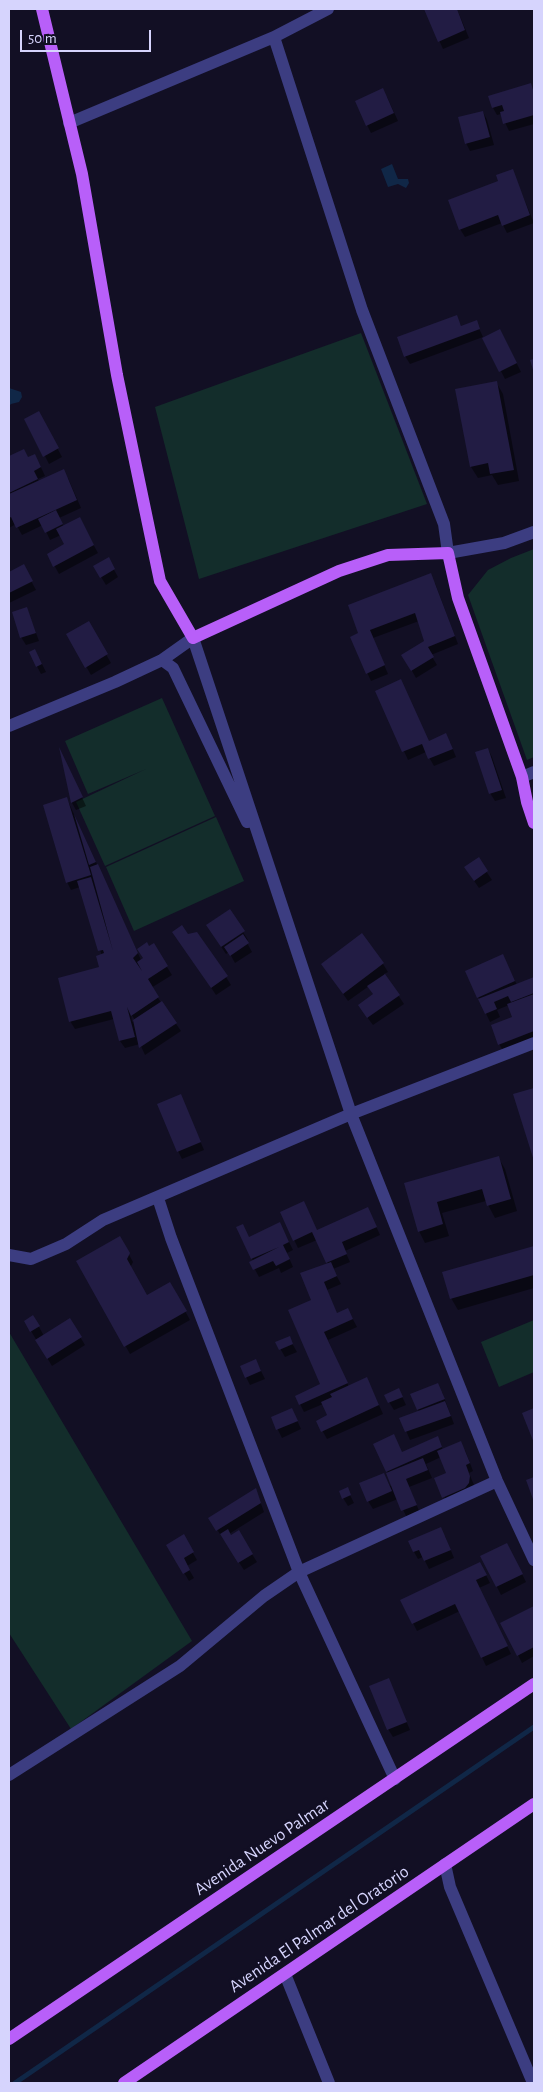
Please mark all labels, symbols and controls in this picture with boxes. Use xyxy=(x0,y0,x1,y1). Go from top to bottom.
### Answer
scale bar xyxy=(22,20,154,52)
text: 50 m xyxy=(28,31,57,46)
street label: Avenida Nuevo Palmar xyxy=(190,1794,334,1900)
street label: Avenida El Palmar del Oratorio xyxy=(225,1861,413,1997)

